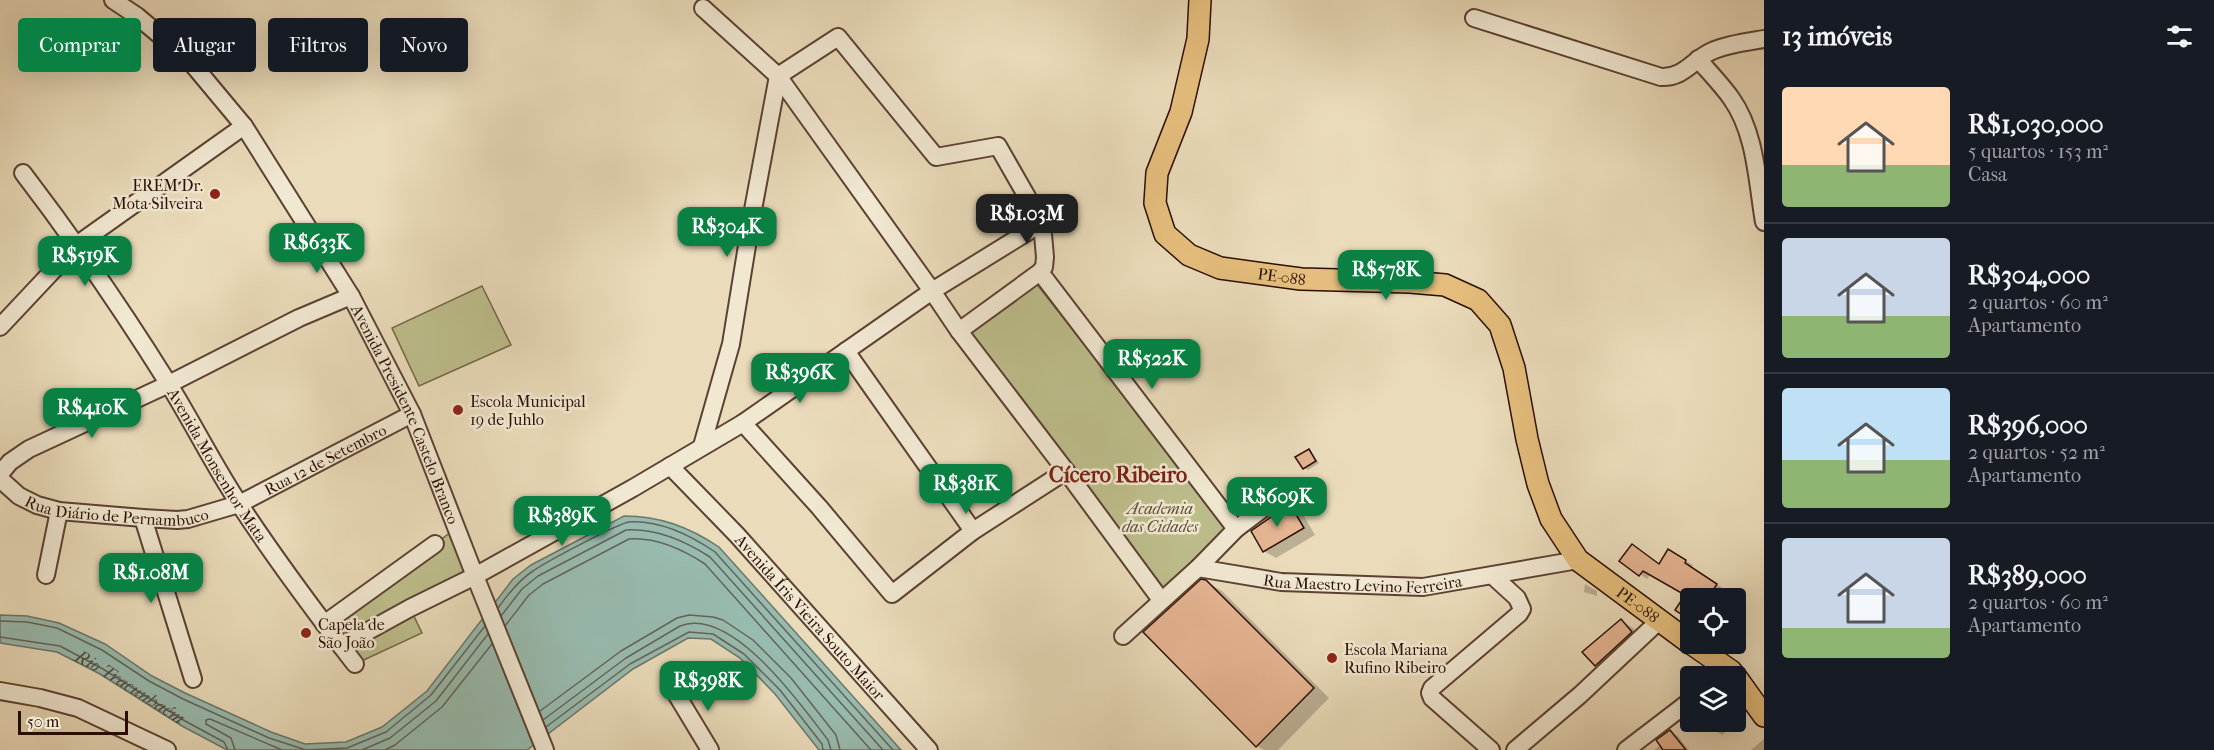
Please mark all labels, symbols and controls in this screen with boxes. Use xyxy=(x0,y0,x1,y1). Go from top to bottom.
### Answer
chip: Comprar xyxy=(18,18,141,72)
chip: Alugar xyxy=(153,18,256,72)
chip: Filtros xyxy=(268,18,368,72)
chip: Novo xyxy=(380,18,468,72)
icon: filters xyxy=(2163,20,2196,53)
text: 13 imóveis xyxy=(1782,21,1892,52)
text: R$1,030,000 xyxy=(1968,109,2104,140)
icon: home xyxy=(1830,111,1902,183)
text: 5 quartos · 153 m² xyxy=(1968,140,2108,163)
text: Casa xyxy=(1968,163,2007,186)
place label: EREM Dr. Mota Silveira xyxy=(112,176,204,213)
marker: EREM Dr. Mota Silveira xyxy=(208,187,222,201)
pin: R$1.03M xyxy=(972,194,1082,245)
text: R$1.03M xyxy=(990,202,1064,225)
pin: R$304K xyxy=(678,207,776,258)
text: R$304K xyxy=(692,215,762,238)
pin: R$633K xyxy=(268,223,366,274)
text: R$633K xyxy=(283,231,351,254)
pin: R$519K xyxy=(36,236,134,287)
text: R$519K xyxy=(52,244,118,267)
pin: R$578K xyxy=(1337,250,1435,301)
text: R$578K xyxy=(1352,258,1420,281)
text: R$304,000 xyxy=(1968,260,2090,291)
icon: home xyxy=(1830,262,1902,334)
street label: PE-088 xyxy=(1256,264,1306,289)
text: 2 quartos · 60 m² xyxy=(1968,291,2108,314)
street label: Avenida Presidente Castelo Branco xyxy=(347,300,463,527)
text: Apartamento xyxy=(1968,314,2081,337)
pin: R$522K xyxy=(1103,339,1201,390)
text: R$522K xyxy=(1117,347,1187,370)
pin: R$396K xyxy=(751,353,849,404)
text: R$396K xyxy=(765,361,835,384)
street label: Avenida Monsenhor Mata xyxy=(163,384,272,546)
pin: R$410K xyxy=(43,388,141,439)
place label: Escola Municipal 19 de Juhlo xyxy=(470,392,586,429)
text: R$410K xyxy=(57,396,127,419)
marker: Escola Municipal 19 de Juhlo xyxy=(451,403,465,417)
text: R$396,000 xyxy=(1968,410,2088,441)
icon: home xyxy=(1830,412,1902,484)
street label: Rua 12 de Setembro xyxy=(261,420,389,499)
text: 2 quartos · 52 m² xyxy=(1968,441,2105,464)
district label: Cícero Ribeiro xyxy=(1049,462,1187,488)
pin: R$381K xyxy=(917,464,1015,515)
text: Apartamento xyxy=(1968,464,2081,487)
text: R$381K xyxy=(933,472,999,495)
pin: R$609K xyxy=(1228,477,1326,528)
text: R$609K xyxy=(1241,485,1313,508)
street label: Rua Diário de Pernambuco xyxy=(22,491,211,530)
pin: R$389K xyxy=(513,496,611,547)
park label: Academia das Cidades xyxy=(1122,499,1199,536)
text: R$389K xyxy=(528,504,596,527)
street label: Avenida Íris Vieira Souto Maior xyxy=(731,529,889,704)
pin: R$1.08M xyxy=(96,553,206,604)
text: R$389,000 xyxy=(1968,560,2087,591)
text: R$1.08M xyxy=(113,561,189,584)
icon: home xyxy=(1830,562,1902,634)
street label: Rua Maestro Levino Ferreira xyxy=(1262,570,1464,597)
street label: PE-088 xyxy=(1613,582,1663,627)
map controls xyxy=(1680,588,1746,732)
button: locate xyxy=(1680,588,1746,654)
text: 2 quartos · 60 m² xyxy=(1968,591,2108,614)
text: Apartamento xyxy=(1968,614,2081,637)
place label: Capela de São João xyxy=(318,615,385,652)
marker: Capela de São João xyxy=(299,626,313,640)
place label: Escola Mariana Rufino Ribeiro xyxy=(1344,640,1448,677)
water label: Rio Tracunhaém xyxy=(71,645,189,729)
marker: Escola Mariana Rufino Ribeiro xyxy=(1325,651,1339,665)
pin: R$398K xyxy=(659,661,757,712)
button: layers xyxy=(1680,666,1746,732)
text: R$398K xyxy=(674,669,742,692)
scale bar xyxy=(18,708,128,736)
text: 50 m xyxy=(27,712,59,731)

